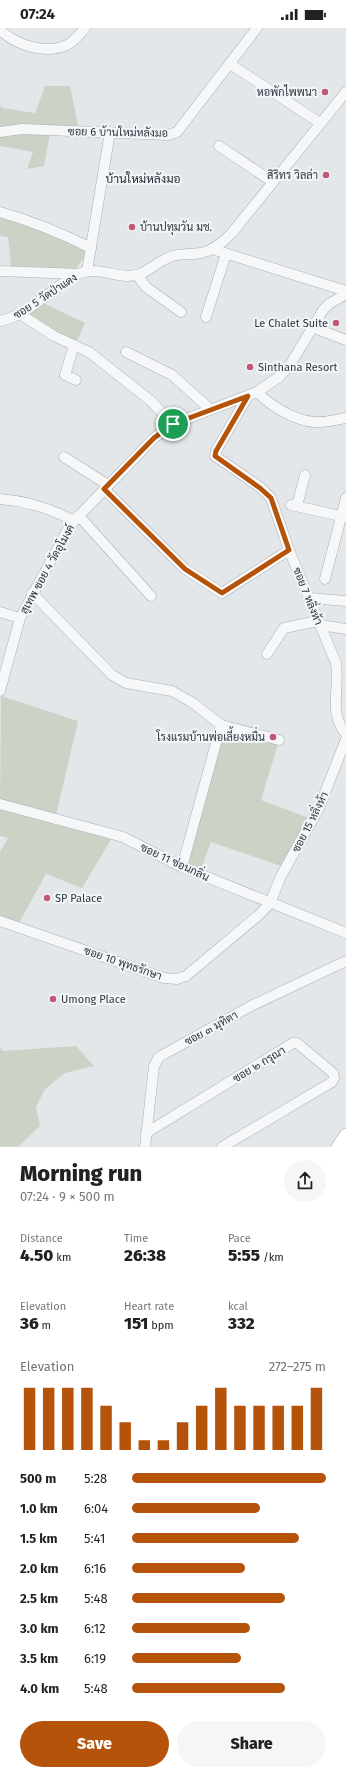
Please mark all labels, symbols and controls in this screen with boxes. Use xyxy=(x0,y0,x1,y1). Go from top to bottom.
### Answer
text: 07:24 xyxy=(20,5,55,23)
place label: หอพักไพพนา xyxy=(257,84,317,99)
marker: หอพักไพพนา xyxy=(320,87,330,97)
street label: ซอย 6 บ้านใหม่หลังมอ xyxy=(68,123,168,140)
place label: สิริทร วิลล่า xyxy=(267,168,318,182)
marker: สิริทร วิลล่า xyxy=(321,170,331,180)
district label: บ้านใหม่หลังมอ xyxy=(105,171,181,186)
place label: บ้านปทุมวัน มช. xyxy=(140,220,213,236)
marker: บ้านปทุมวัน มช. xyxy=(127,222,137,232)
street label: ซอย 5 วัดป่าแดง xyxy=(10,270,80,322)
place label: Le Chalet Suite xyxy=(254,317,328,330)
marker: Le Chalet Suite xyxy=(331,318,341,328)
place label: Sinthana Resort xyxy=(258,361,338,374)
marker: Sinthana Resort xyxy=(245,362,255,372)
pin xyxy=(156,407,190,441)
icon: arrive xyxy=(162,413,184,435)
street label: สุเทพ ซอย 4 วัดอุโมงค์ xyxy=(16,521,79,617)
street label: ซอย 7 หลิ่งห้า xyxy=(290,564,329,627)
place label: โรงแรมบ้านพ่อเลี้ยงหมื่น xyxy=(155,726,265,744)
marker: โรงแรมบ้านพ่อเลี้ยงหมื่น xyxy=(268,732,278,742)
street label: ซอย 15 หลิ่งห้า xyxy=(286,788,331,855)
street label: ซอย 11 ซ่อนกลิ่น xyxy=(138,837,213,884)
place label: SP Palace xyxy=(55,892,102,905)
marker: SP Palace xyxy=(42,893,52,903)
street label: ซอย 10 พุทธรักษา xyxy=(81,943,164,985)
place label: Umong Place xyxy=(61,993,126,1006)
marker: Umong Place xyxy=(48,994,58,1004)
street label: ซอย ๓ มุทิตา xyxy=(182,1008,241,1050)
street label: ซอย ๒ กรุณา xyxy=(231,1044,289,1087)
text: Morning run xyxy=(20,1160,142,1187)
button: share xyxy=(284,1160,326,1202)
text: 07:24 · 9 × 500 m xyxy=(20,1189,115,1204)
text: Distance xyxy=(20,1232,63,1245)
text: Time xyxy=(124,1232,148,1245)
text: Pace xyxy=(228,1232,251,1245)
text: 4.50 xyxy=(20,1245,53,1266)
text: 26:38 xyxy=(124,1245,166,1266)
text: 5:55 xyxy=(228,1245,260,1266)
text: km xyxy=(53,1251,71,1264)
text: /km xyxy=(260,1251,284,1264)
text: Elevation xyxy=(20,1300,66,1313)
text: Heart rate xyxy=(124,1300,174,1313)
text: kcal xyxy=(228,1300,248,1313)
text: 36 xyxy=(20,1313,39,1334)
text: 151 xyxy=(124,1313,148,1334)
text: 332 xyxy=(228,1313,255,1334)
text: m xyxy=(39,1319,51,1332)
text: bpm xyxy=(148,1319,174,1332)
text: Elevation xyxy=(20,1359,74,1374)
text: 272–275 m xyxy=(269,1359,326,1374)
text: 500 m xyxy=(20,1471,56,1486)
text: 5:28 xyxy=(84,1471,107,1486)
text: 1.0 km xyxy=(20,1501,58,1516)
text: 6:04 xyxy=(84,1501,108,1516)
text: 1.5 km xyxy=(20,1531,58,1546)
text: 5:41 xyxy=(84,1531,105,1546)
text: 2.0 km xyxy=(20,1561,59,1576)
text: 6:16 xyxy=(84,1561,106,1576)
text: 2.5 km xyxy=(20,1591,58,1606)
text: 5:48 xyxy=(84,1591,108,1606)
text: 3.0 km xyxy=(20,1621,59,1636)
text: 6:12 xyxy=(84,1621,106,1636)
text: 3.5 km xyxy=(20,1651,58,1666)
text: 6:19 xyxy=(84,1651,106,1666)
text: 4.0 km xyxy=(20,1681,59,1696)
text: 5:48 xyxy=(84,1681,108,1696)
button: Save xyxy=(20,1721,169,1767)
button: Share xyxy=(177,1721,326,1767)

